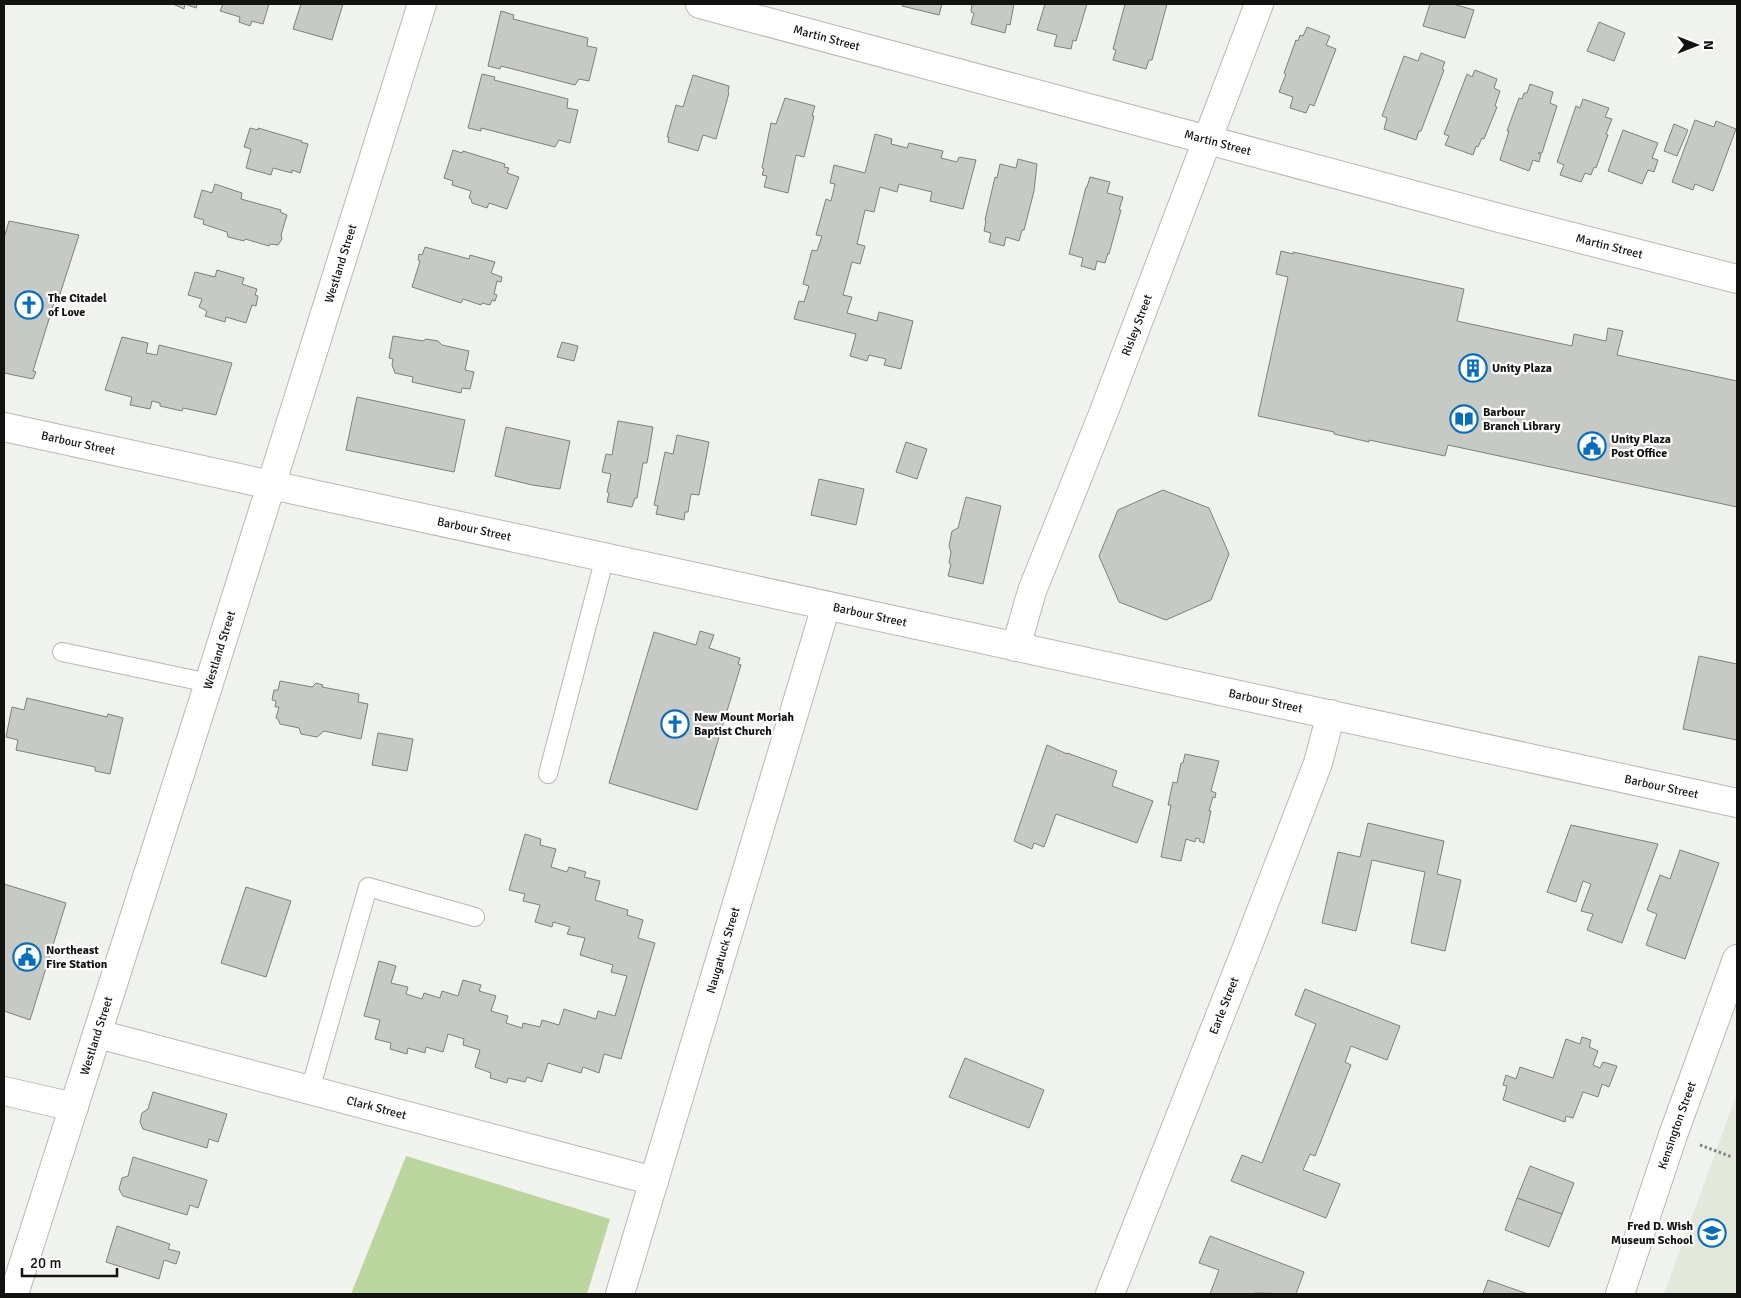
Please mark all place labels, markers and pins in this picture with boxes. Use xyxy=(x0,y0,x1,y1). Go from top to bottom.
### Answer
church icon: The Citadel of Love xyxy=(14,290,44,320)
place label: The Citadel of Love xyxy=(48,291,107,320)
building icon: Unity Plaza xyxy=(1458,353,1488,383)
place label: Unity Plaza xyxy=(1492,361,1552,376)
library icon: Barbour Branch Library xyxy=(1449,404,1479,434)
place label: Barbour Branch Library xyxy=(1483,405,1561,434)
public building icon: Unity Plaza Post Office xyxy=(1577,431,1607,461)
place label: Unity Plaza Post Office xyxy=(1611,432,1671,461)
church icon: New Mount Moriah Baptist Church xyxy=(660,709,690,739)
place label: New Mount Moriah Baptist Church xyxy=(694,710,794,739)
public building icon: Northeast Fire Station xyxy=(12,942,42,972)
place label: Northeast Fire Station xyxy=(46,943,108,972)
school or university icon: Fred D. Wish Museum School xyxy=(1697,1218,1727,1248)
place label: Fred D. Wish Museum School xyxy=(1611,1219,1693,1248)

